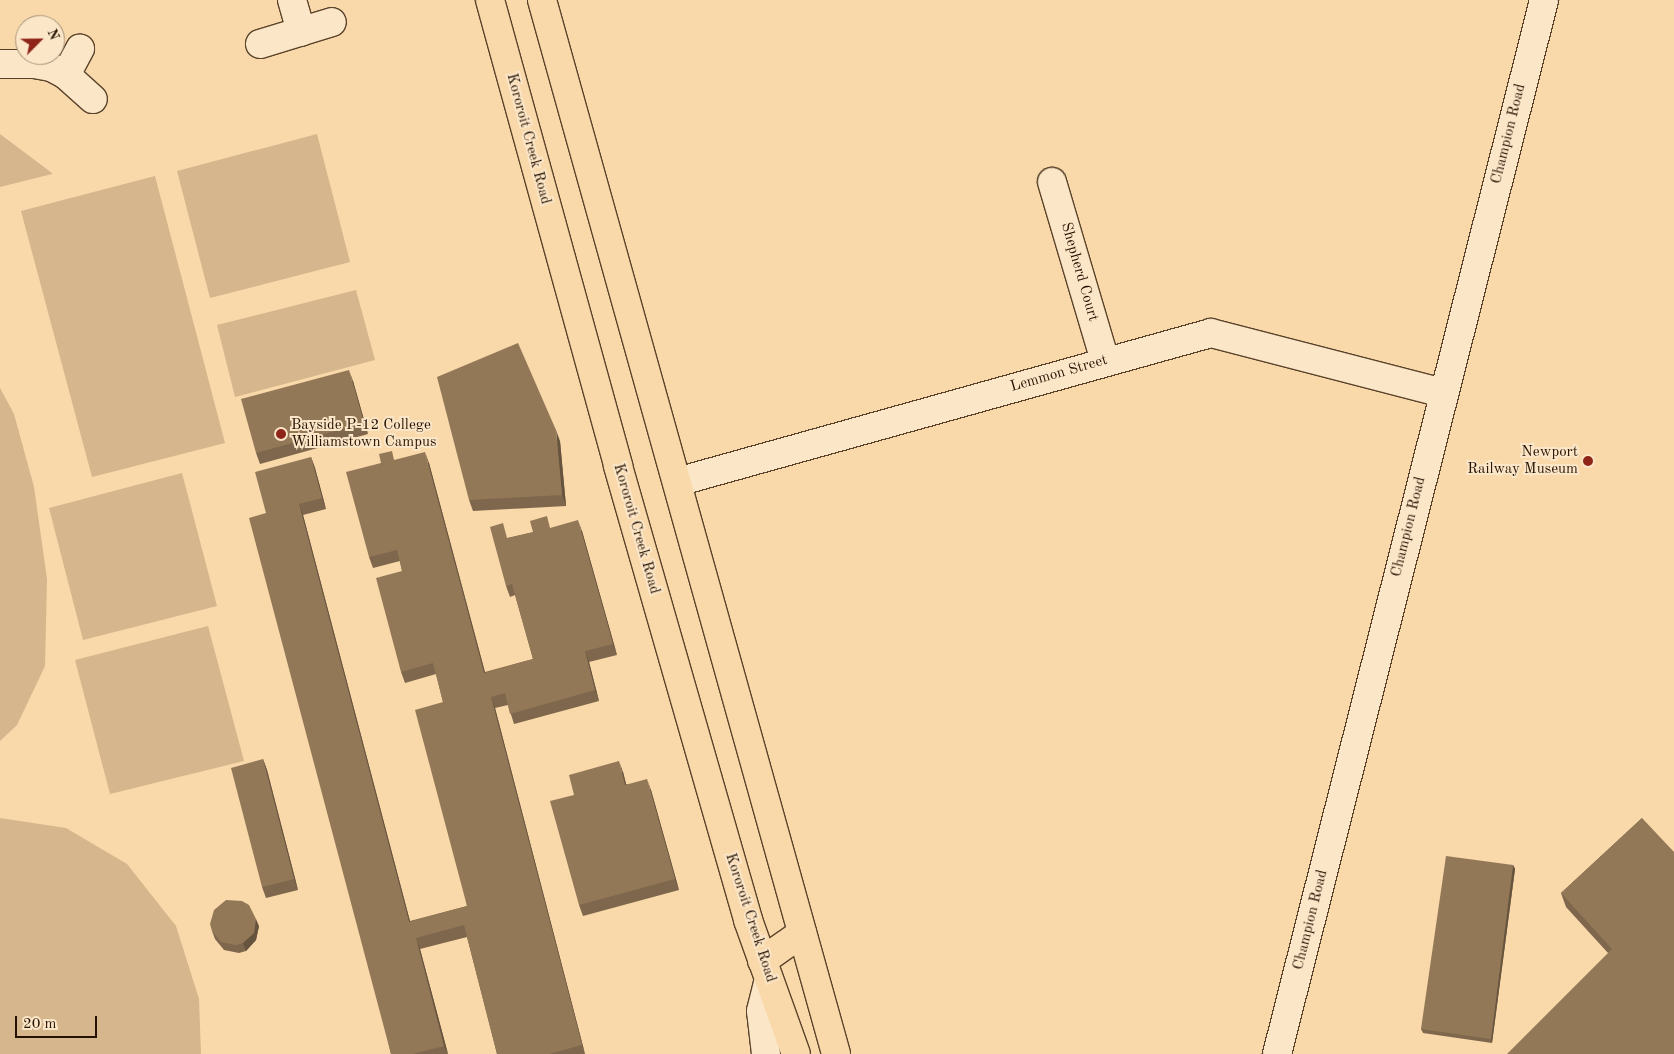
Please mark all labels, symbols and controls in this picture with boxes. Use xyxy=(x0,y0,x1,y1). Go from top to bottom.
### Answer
north arrow xyxy=(15,15,65,65)
text: N xyxy=(44,27,61,42)
street label: Kororoit Creek Road xyxy=(502,72,554,206)
street label: Champion Road xyxy=(1488,82,1530,186)
street label: Shepherd Court xyxy=(1056,220,1102,324)
street label: Lemmon Street xyxy=(1008,352,1110,396)
place label: Bayside P-12 College Williamstown Campus xyxy=(291,416,436,451)
marker: Bayside P-12 College Williamstown Campus xyxy=(275,428,287,440)
place label: Newport Railway Museum xyxy=(1467,443,1578,478)
marker: Newport Railway Museum xyxy=(1582,455,1594,467)
street label: Kororoit Creek Road xyxy=(609,462,663,596)
street label: Champion Road xyxy=(1388,475,1430,579)
street label: Kororoit Creek Road xyxy=(721,851,779,985)
street label: Champion Road xyxy=(1290,868,1332,972)
scale bar xyxy=(18,1006,100,1038)
text: 20 m xyxy=(23,1017,57,1032)

